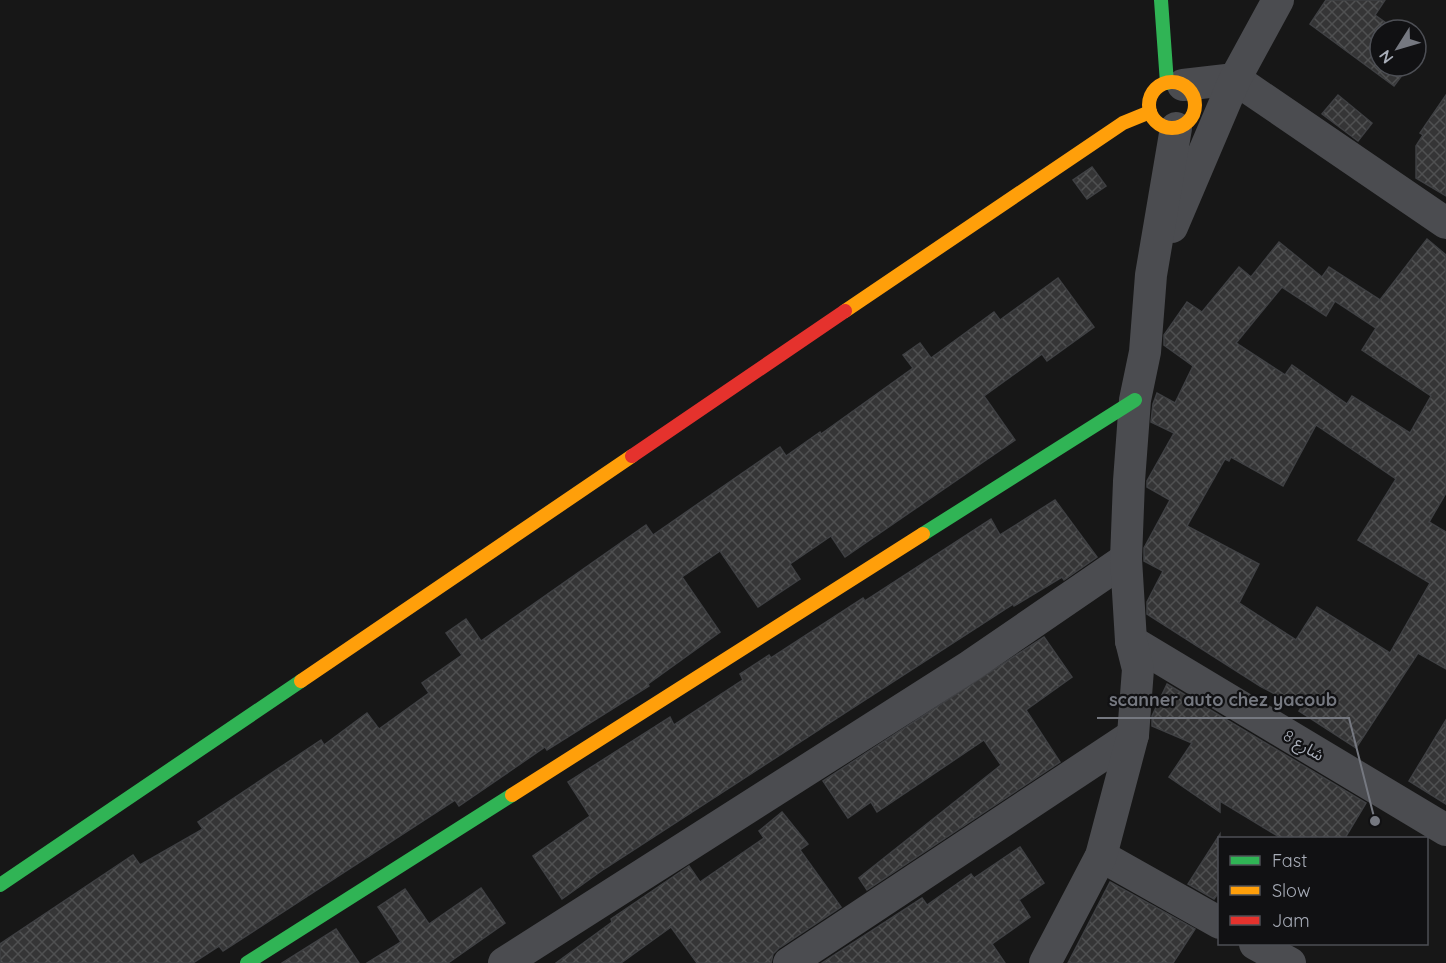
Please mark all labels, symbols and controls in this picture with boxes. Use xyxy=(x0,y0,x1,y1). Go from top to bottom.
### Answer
north arrow xyxy=(1368,18,1428,78)
text: N xyxy=(1374,46,1398,68)
callout: scanner auto chez yacoub xyxy=(1097,682,1349,718)
text: scanner auto chez yacoub xyxy=(1109,688,1337,711)
street label: شارع 8 xyxy=(1278,725,1328,768)
legend xyxy=(1218,837,1428,945)
text: Fast xyxy=(1272,849,1307,872)
text: Slow xyxy=(1272,879,1310,902)
text: Jam xyxy=(1272,909,1310,932)

